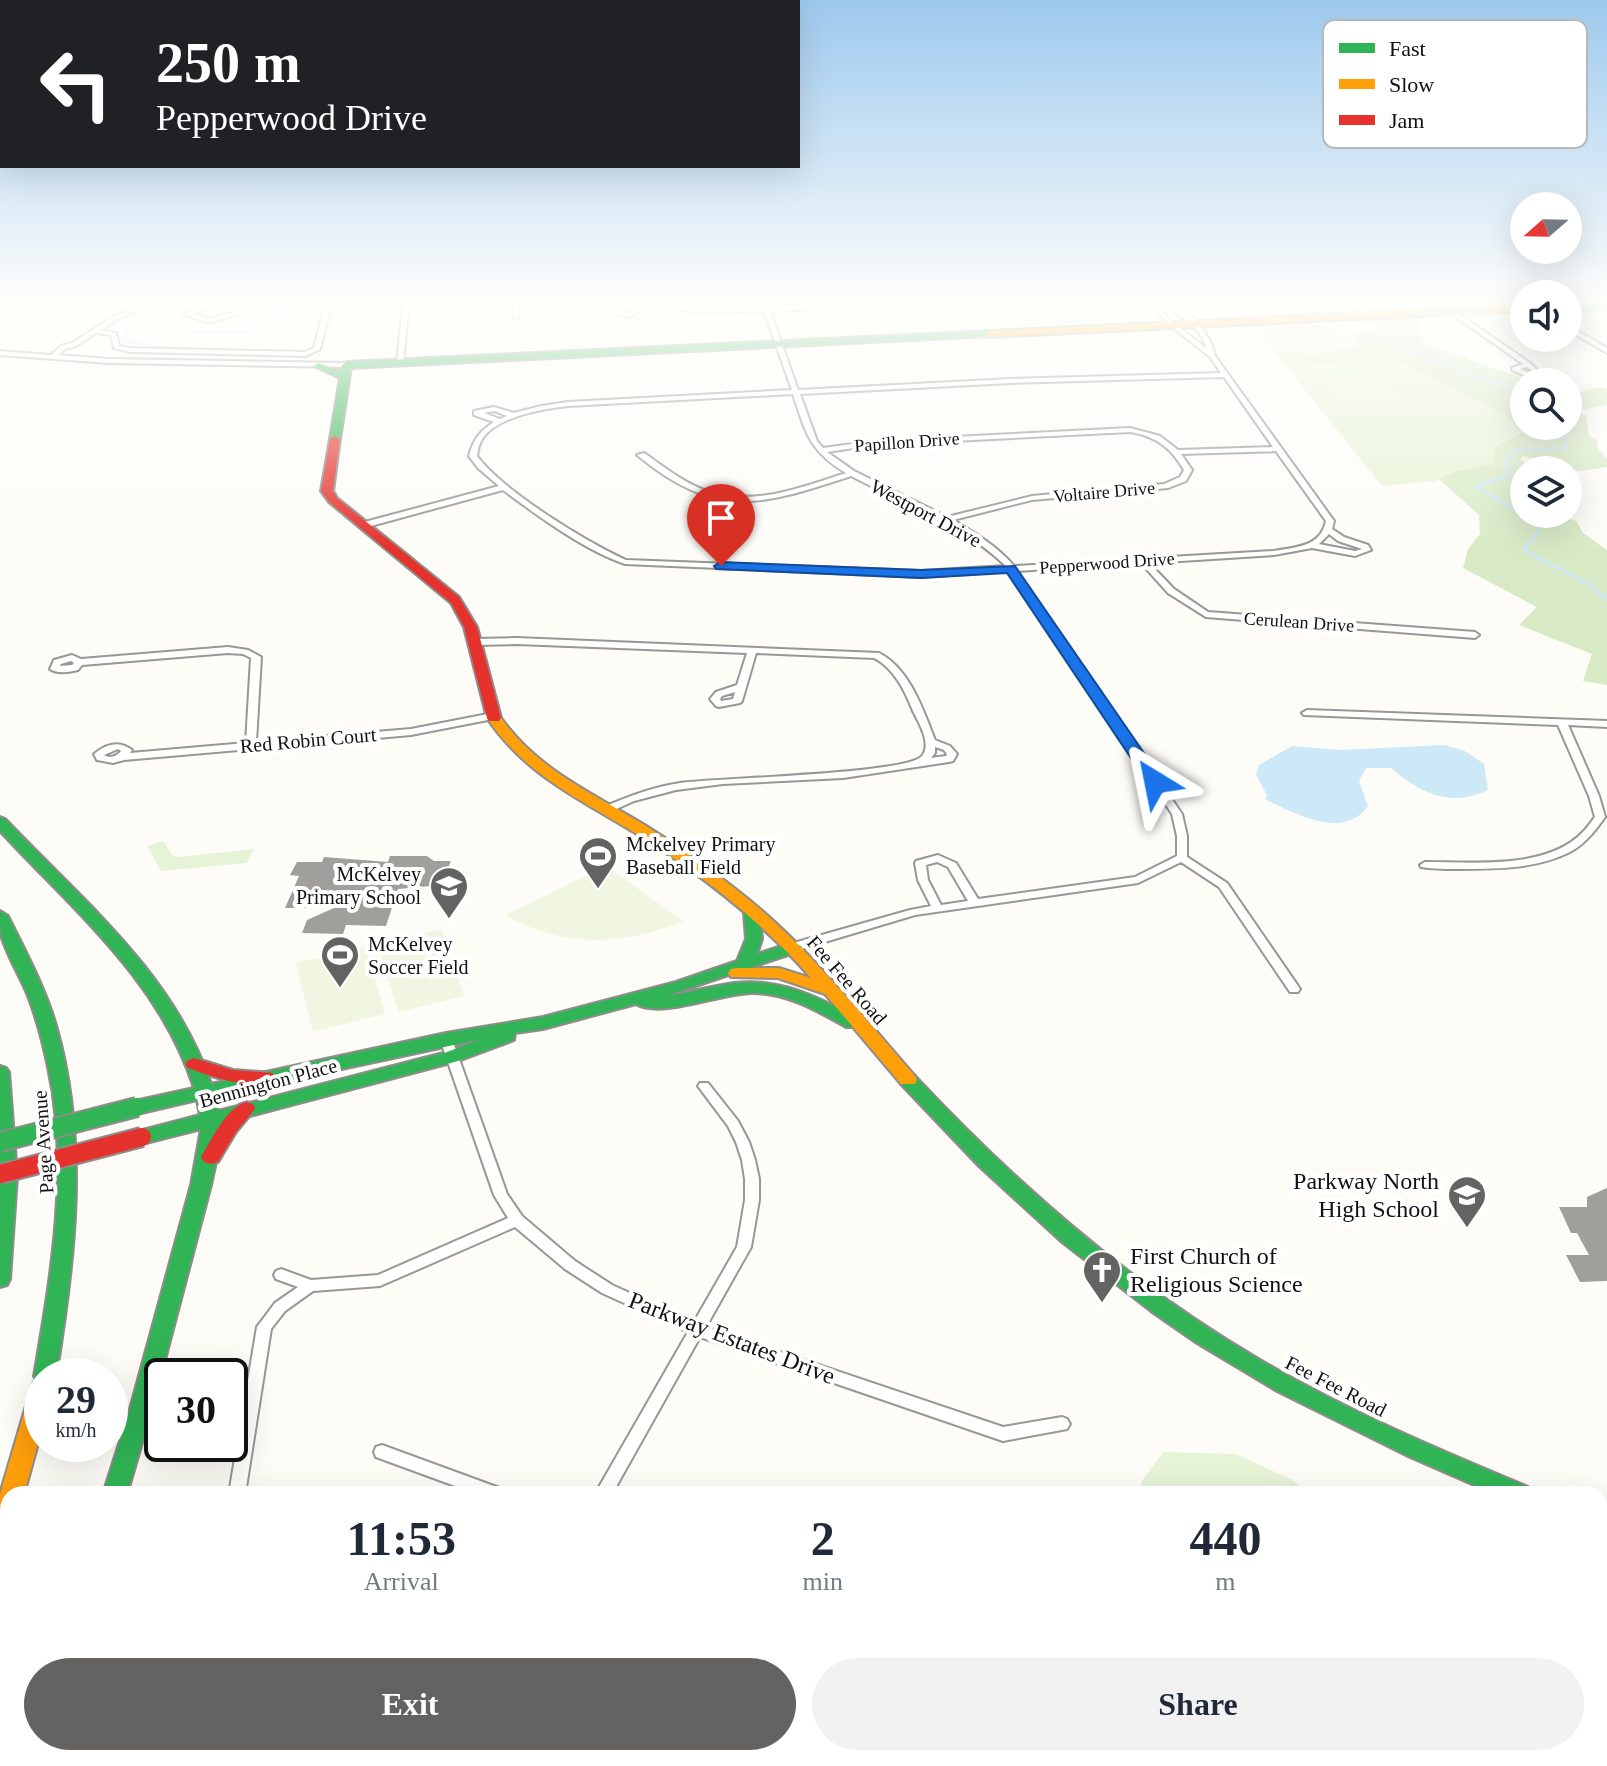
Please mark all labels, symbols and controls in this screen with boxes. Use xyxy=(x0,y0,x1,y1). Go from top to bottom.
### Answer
legend xyxy=(1323,20,1587,148)
icon: left xyxy=(24,32,128,136)
text: 250 m xyxy=(156,32,301,94)
text: Fast xyxy=(1389,36,1426,61)
text: Slow xyxy=(1389,72,1434,97)
text: Pepperwood Drive xyxy=(156,98,427,138)
text: Jam xyxy=(1389,108,1424,133)
north arrow xyxy=(1510,192,1582,264)
map controls xyxy=(1510,192,1582,528)
button: sound xyxy=(1510,280,1582,352)
button: search xyxy=(1510,368,1582,440)
street label: Papillon Drive xyxy=(854,428,960,456)
button: layers xyxy=(1510,456,1582,528)
street label: Westport Drive xyxy=(866,475,985,552)
street label: Voltaire Drive xyxy=(1052,478,1156,506)
pin xyxy=(687,484,755,566)
icon: arrive xyxy=(699,496,743,540)
street label: Pepperwood Drive xyxy=(1039,548,1175,578)
street label: Cerulean Drive xyxy=(1243,608,1355,636)
street label: Red Robin Court xyxy=(239,723,377,757)
position arrow xyxy=(1113,740,1197,824)
place label: Mckelvey Primary Baseball Field xyxy=(626,833,775,878)
sports icon: Mckelvey Primary Baseball Field xyxy=(577,835,619,890)
place label: McKelvey Primary School xyxy=(296,863,421,909)
school or university icon: McKelvey Primary School xyxy=(428,865,470,920)
street label: Fee Fee Road xyxy=(803,931,891,1029)
place label: McKelvey Soccer Field xyxy=(368,933,469,978)
sports icon: McKelvey Soccer Field xyxy=(319,934,361,989)
street label: Bennington Place xyxy=(197,1054,340,1113)
street label: Page Avenue xyxy=(28,1089,59,1194)
place label: Parkway North High School xyxy=(1293,1168,1439,1222)
school or university icon: Parkway North High School xyxy=(1446,1174,1488,1229)
place label: First Church of Religious Science xyxy=(1130,1243,1303,1297)
church icon: First Church of Religious Science xyxy=(1081,1249,1123,1304)
street label: Parkway Estates Drive xyxy=(625,1287,839,1389)
street label: Fee Fee Road xyxy=(1282,1351,1390,1421)
speed limit sign: 30 xyxy=(144,1358,248,1462)
text: 29 xyxy=(56,1377,96,1422)
text: km/h xyxy=(55,1419,97,1441)
text: 11:53 xyxy=(347,1512,456,1565)
text: 2 xyxy=(811,1512,835,1565)
text: 440 xyxy=(1189,1512,1261,1565)
text: Arrival xyxy=(364,1567,439,1596)
text: min xyxy=(802,1567,843,1596)
text: m xyxy=(1215,1567,1236,1596)
button: Exit xyxy=(24,1658,796,1750)
button: Share xyxy=(812,1658,1584,1750)

